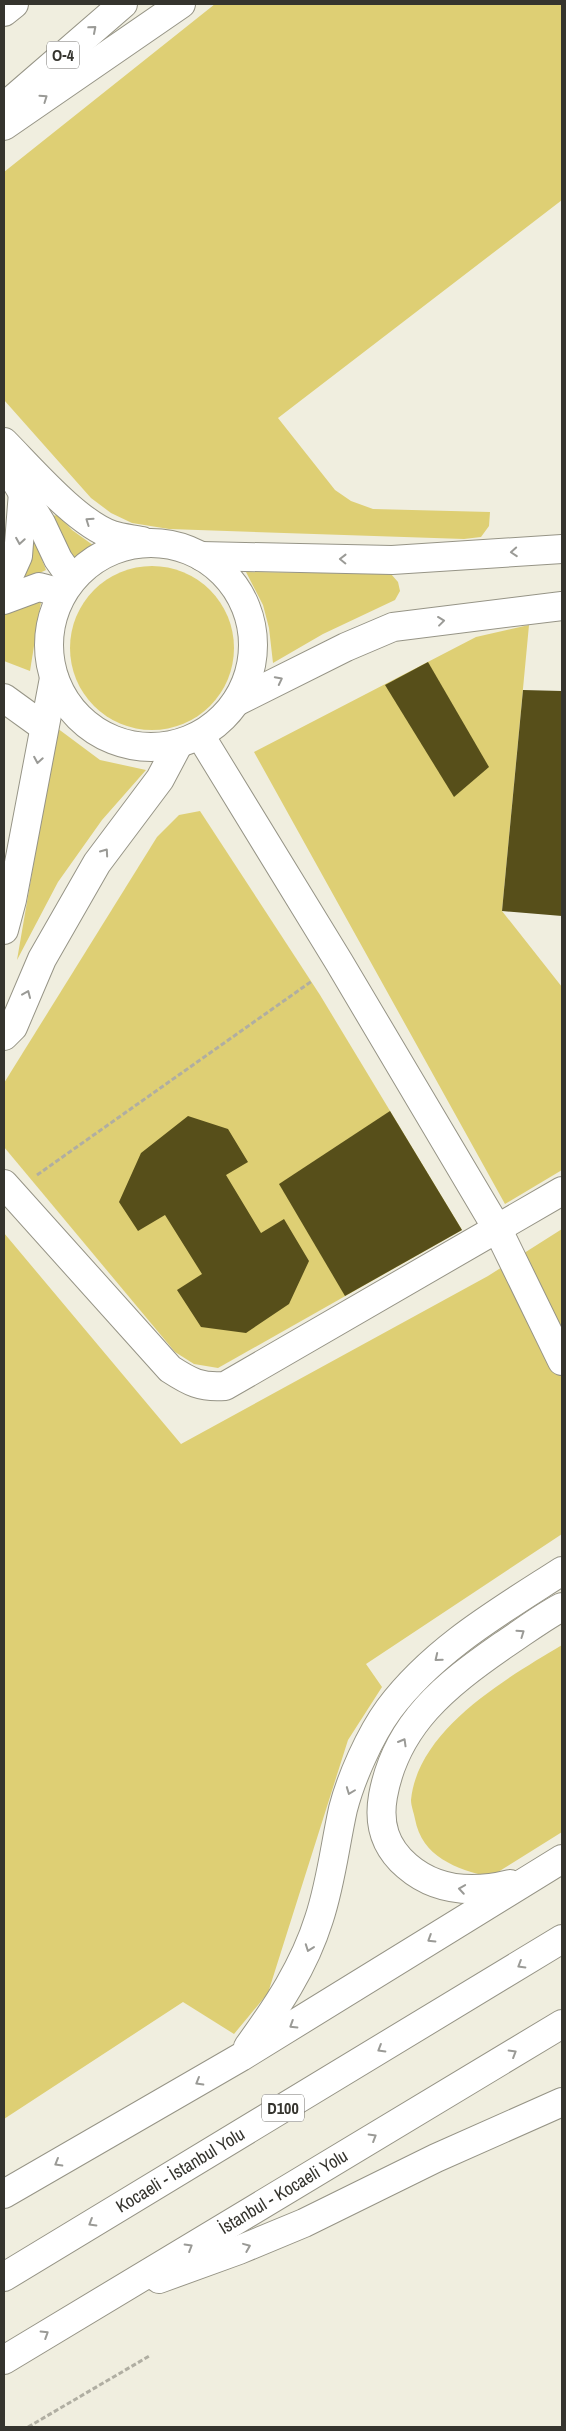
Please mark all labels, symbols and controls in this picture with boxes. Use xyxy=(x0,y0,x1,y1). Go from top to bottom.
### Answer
one-way arrow xyxy=(88,26,97,35)
road number: O-4 xyxy=(47,42,79,68)
one-way arrow xyxy=(38,95,48,104)
one-way arrow xyxy=(86,518,95,527)
one-way arrow xyxy=(15,537,25,545)
one-way arrow xyxy=(509,547,517,558)
one-way arrow xyxy=(339,554,346,564)
one-way arrow xyxy=(437,616,445,627)
one-way arrow xyxy=(274,676,283,686)
one-way arrow xyxy=(33,755,43,764)
one-way arrow xyxy=(99,848,108,858)
one-way arrow xyxy=(21,990,32,999)
one-way arrow xyxy=(515,1630,525,1639)
one-way arrow xyxy=(435,1653,444,1661)
one-way arrow xyxy=(396,1738,406,1747)
one-way arrow xyxy=(345,1787,355,1795)
one-way arrow xyxy=(457,1884,466,1894)
one-way arrow xyxy=(428,1933,437,1943)
one-way arrow xyxy=(305,1943,315,1952)
one-way arrow xyxy=(517,1958,526,1968)
one-way arrow xyxy=(290,2019,299,2028)
one-way arrow xyxy=(378,2042,387,2052)
one-way arrow xyxy=(507,2050,516,2060)
one-way arrow xyxy=(195,2075,204,2085)
road number: D100 xyxy=(262,2094,304,2122)
street label: Kocaeli - İstanbul Yolu xyxy=(111,2121,249,2218)
one-way arrow xyxy=(368,2133,377,2143)
street label: İstanbul - Kocaeli Yolu xyxy=(214,2143,352,2240)
one-way arrow xyxy=(54,2156,63,2166)
one-way arrow xyxy=(89,2217,98,2227)
one-way arrow xyxy=(242,2243,250,2253)
one-way arrow xyxy=(183,2244,192,2254)
one-way arrow xyxy=(40,2331,49,2340)

